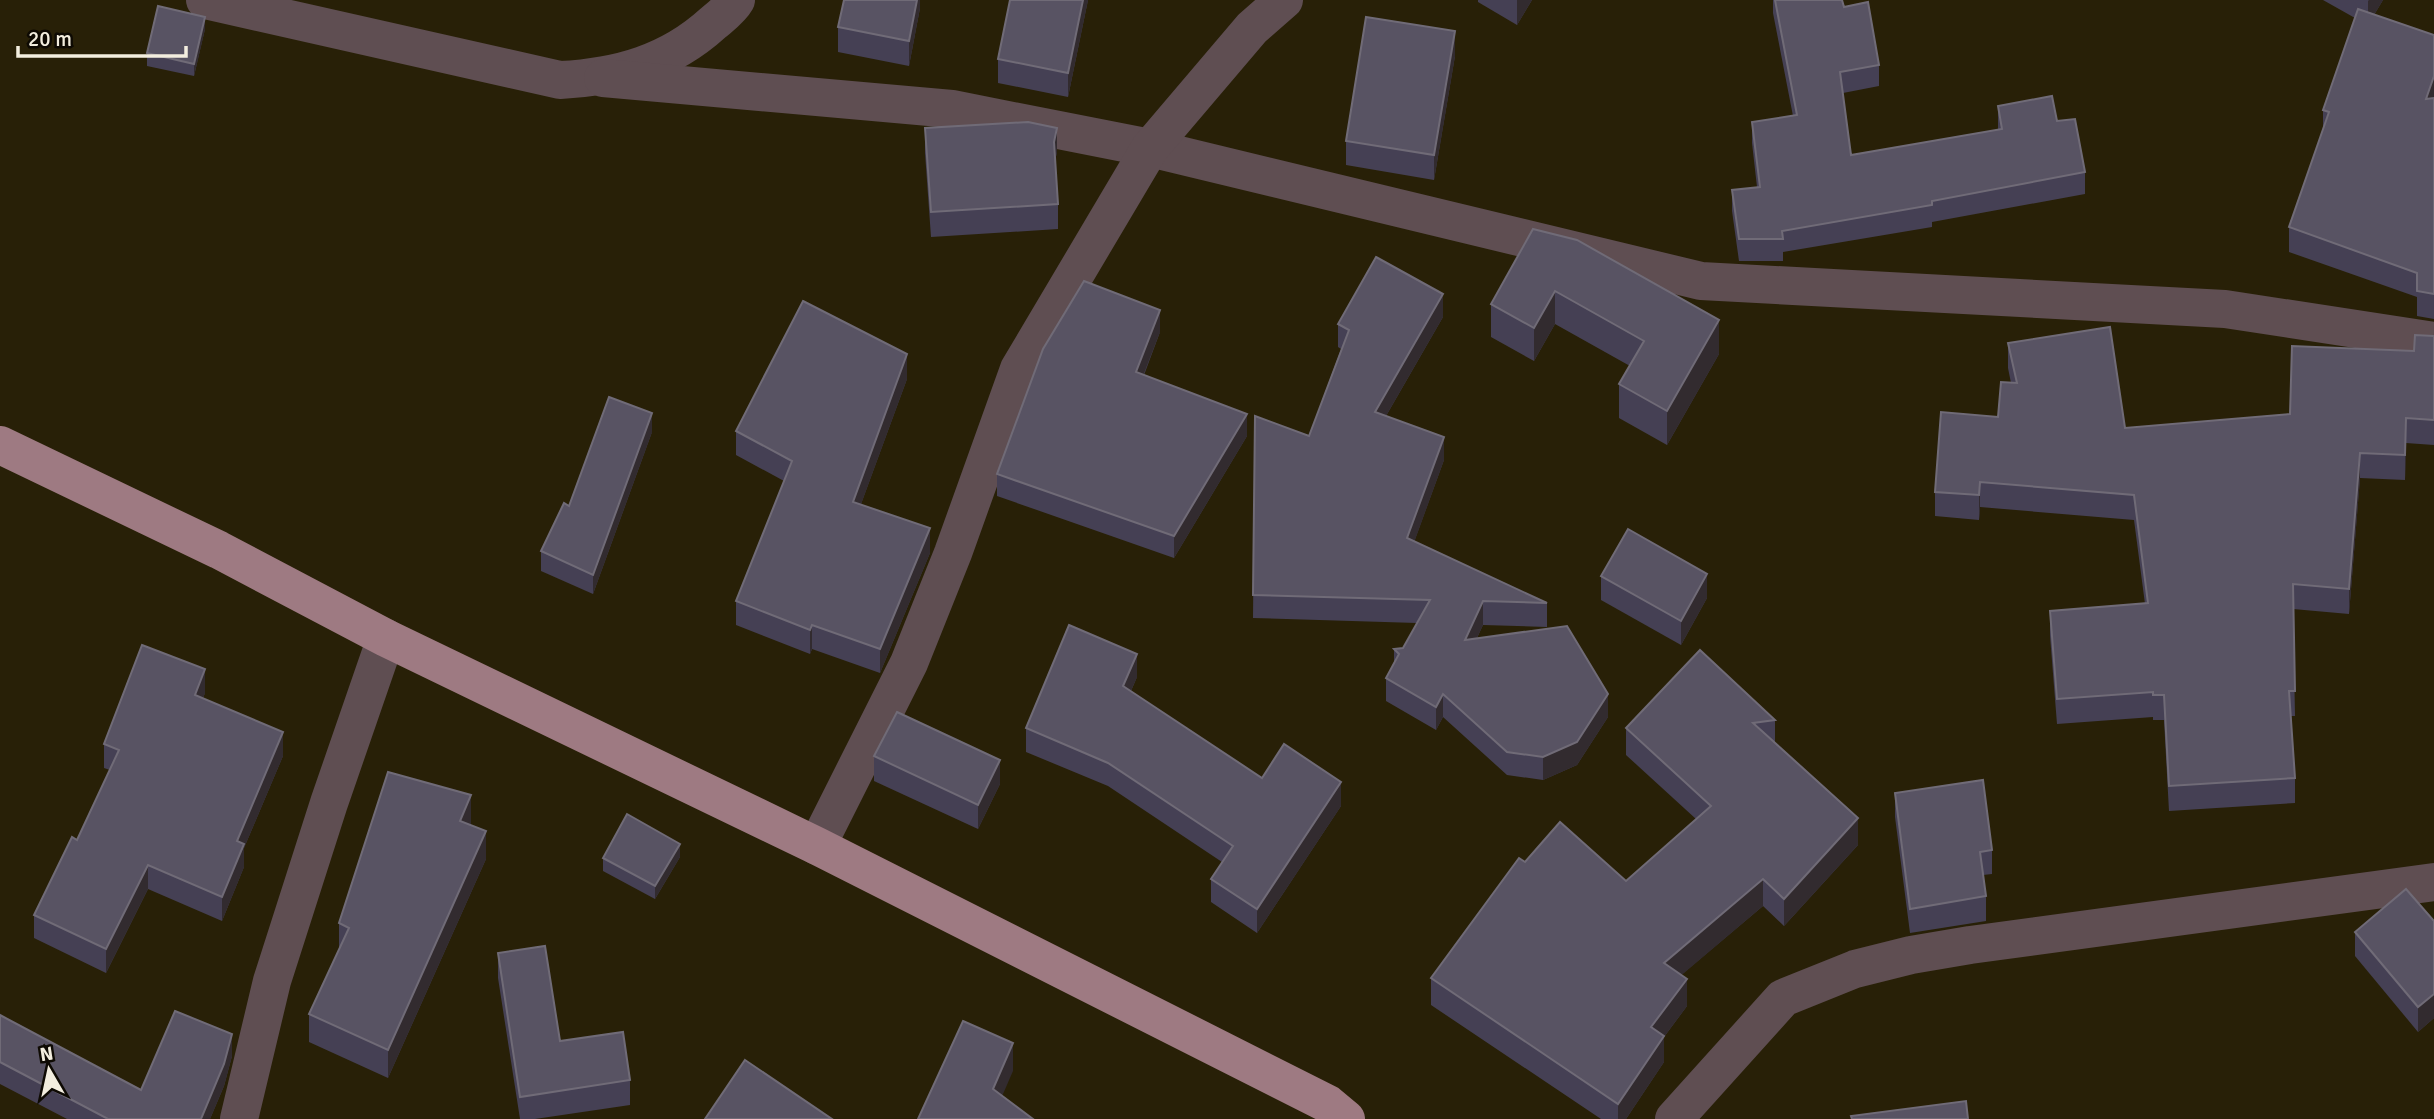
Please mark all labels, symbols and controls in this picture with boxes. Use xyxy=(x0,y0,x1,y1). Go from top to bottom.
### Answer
scale bar xyxy=(18,14,186,58)
text: 20 m xyxy=(28,26,72,52)
north arrow xyxy=(14,1035,84,1105)
text: N xyxy=(38,1041,55,1067)

